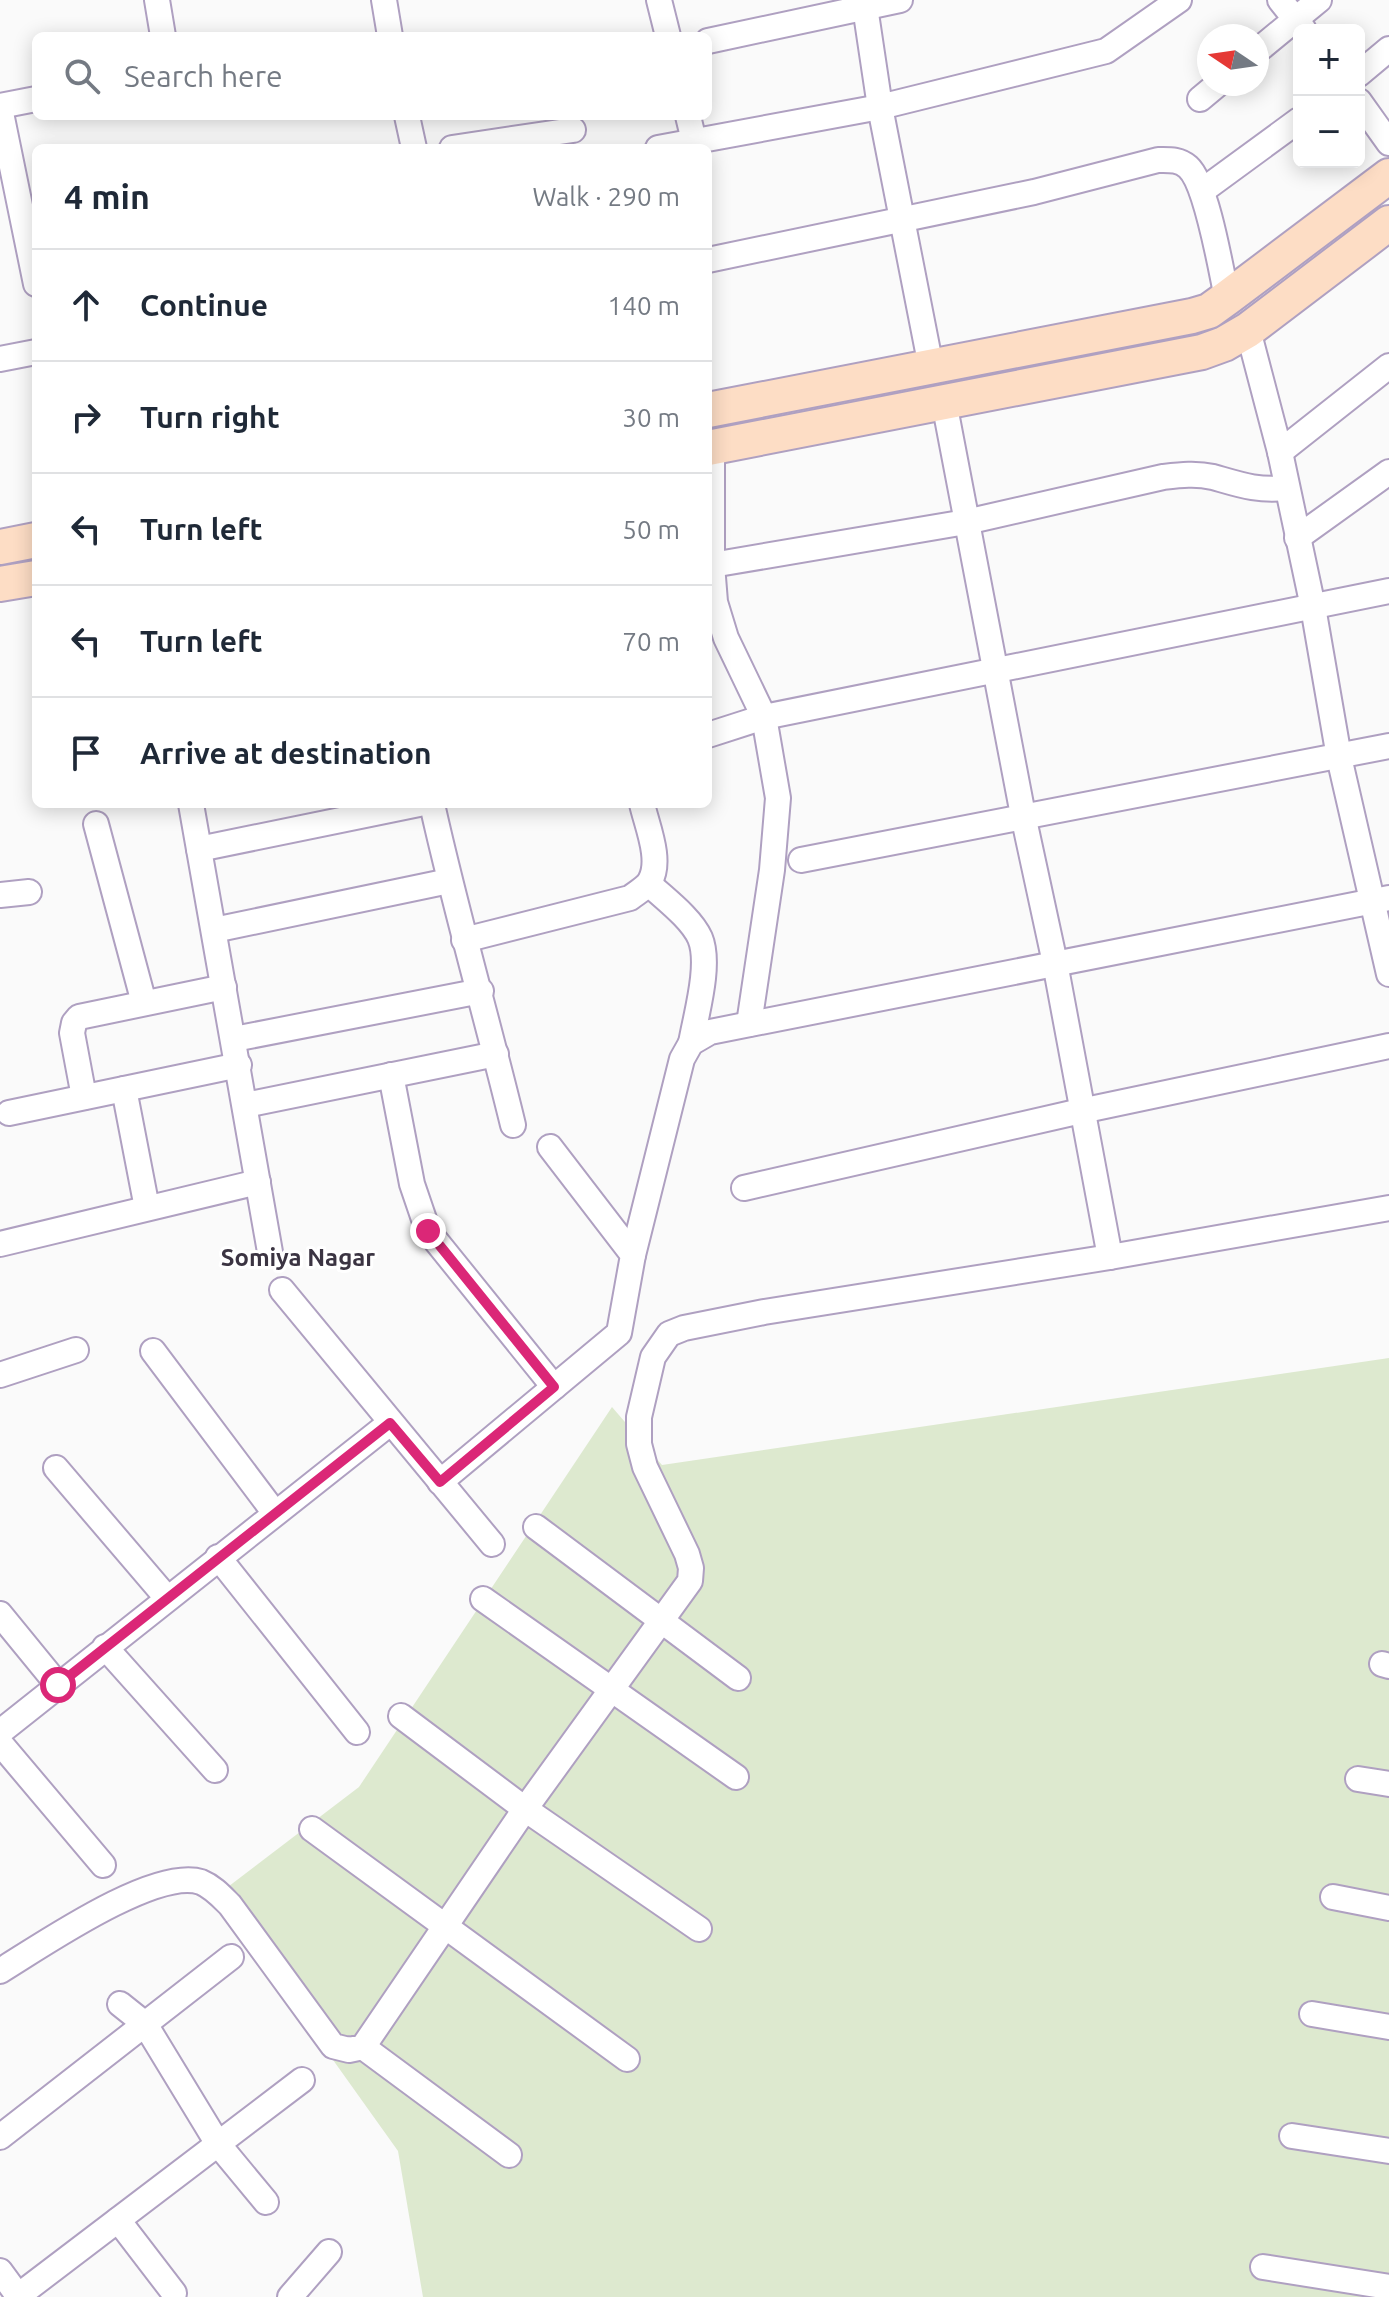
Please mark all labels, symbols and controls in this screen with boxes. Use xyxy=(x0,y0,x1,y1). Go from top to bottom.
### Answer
north arrow xyxy=(1197,24,1269,96)
map controls xyxy=(1293,24,1365,168)
button: + xyxy=(1293,24,1365,96)
search box xyxy=(32,32,712,120)
icon: search xyxy=(60,54,104,98)
text: Search here xyxy=(124,59,283,93)
button: − xyxy=(1293,96,1365,168)
text: 4 min xyxy=(64,177,150,215)
text: Walk · 290 m xyxy=(532,182,680,211)
icon: ahead xyxy=(64,283,108,327)
text: Continue xyxy=(140,288,268,322)
text: 140 m xyxy=(608,291,680,320)
icon: right xyxy=(64,395,108,439)
text: Turn right xyxy=(140,400,280,434)
text: 30 m xyxy=(622,403,680,432)
icon: left xyxy=(64,507,108,551)
text: Turn left xyxy=(140,512,262,546)
text: 50 m xyxy=(622,515,680,544)
icon: left xyxy=(64,619,108,663)
text: Turn left xyxy=(140,624,262,658)
text: 70 m xyxy=(622,627,680,656)
icon: arrive xyxy=(64,731,108,775)
text: Arrive at destination xyxy=(140,736,432,770)
route end xyxy=(410,1213,446,1249)
district label: Somiya Nagar xyxy=(221,1244,375,1271)
route start xyxy=(40,1667,76,1703)

